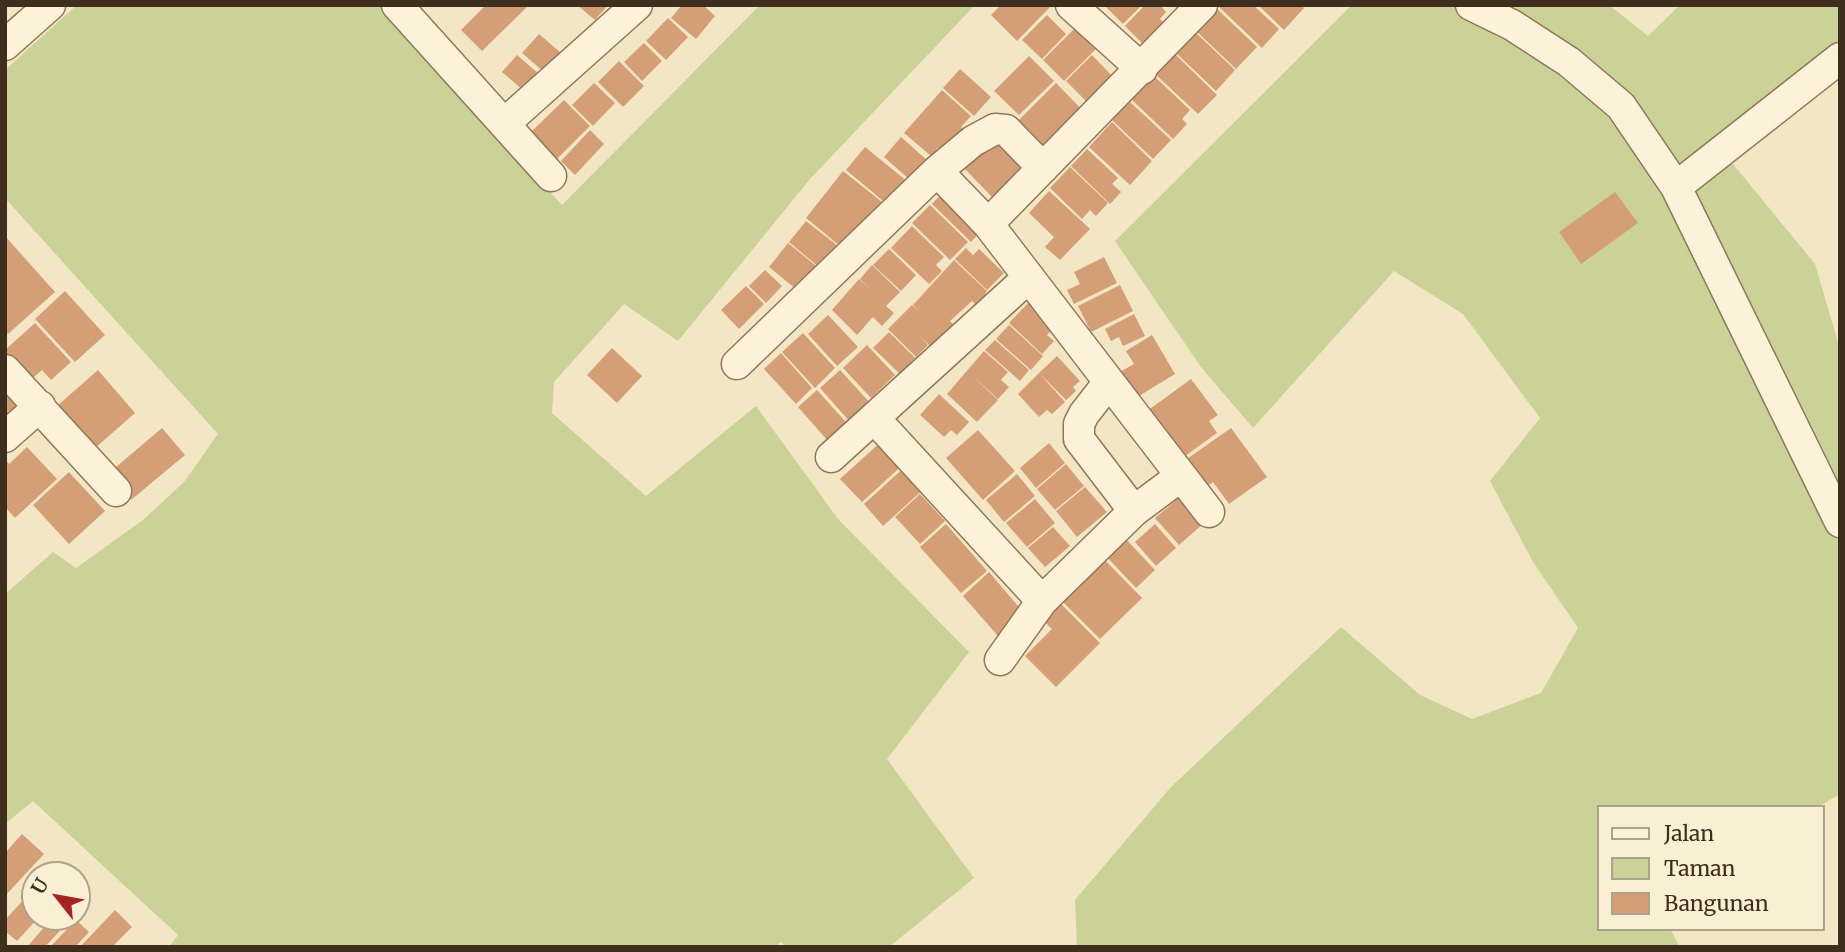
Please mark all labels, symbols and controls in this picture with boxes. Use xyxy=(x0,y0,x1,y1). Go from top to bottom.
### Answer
legend xyxy=(1596,805,1824,931)
text: Jalan xyxy=(1664,820,1714,847)
text: Taman xyxy=(1664,855,1735,882)
north arrow xyxy=(21,861,91,931)
text: U xyxy=(26,874,54,898)
text: Bangunan xyxy=(1664,890,1769,917)

